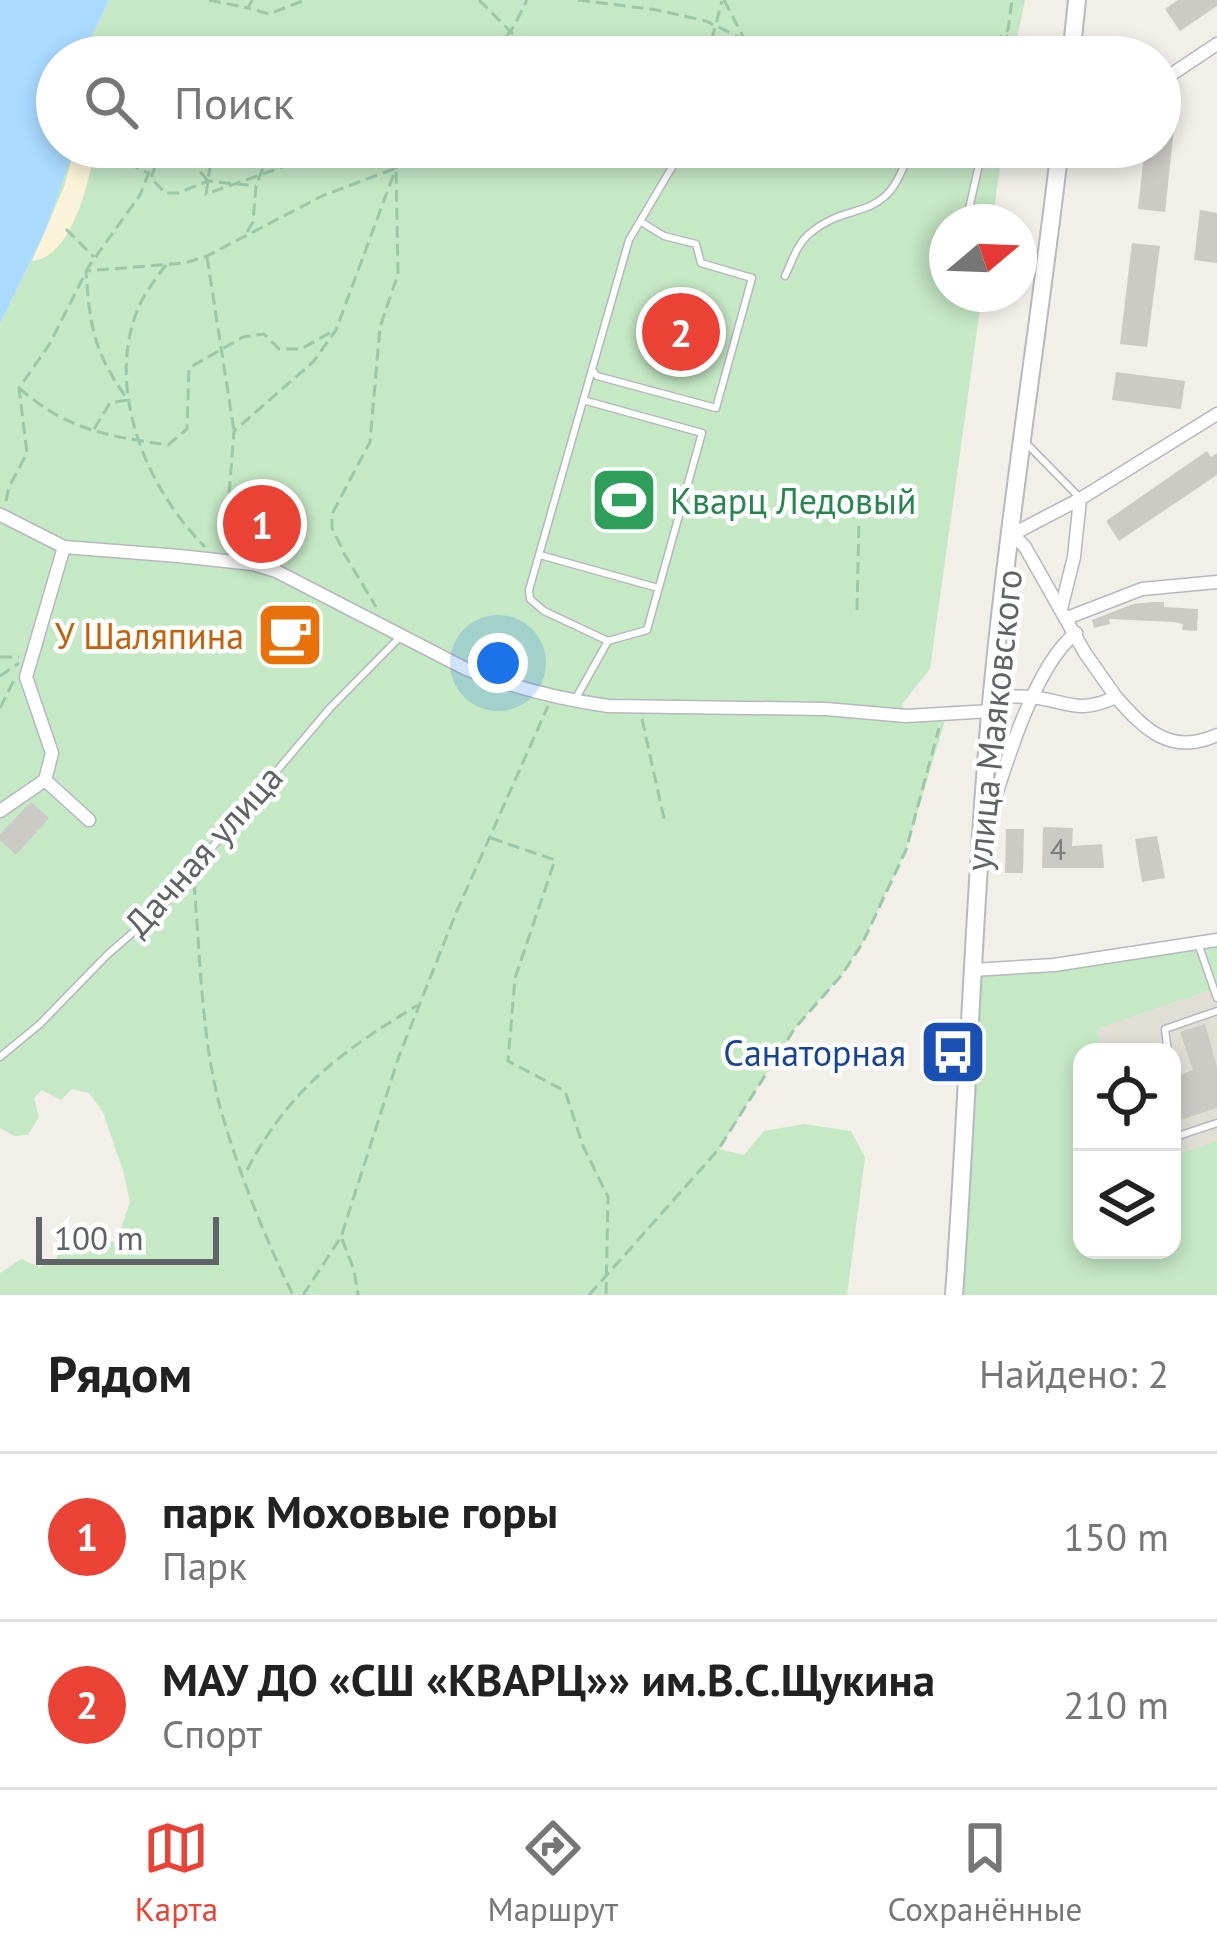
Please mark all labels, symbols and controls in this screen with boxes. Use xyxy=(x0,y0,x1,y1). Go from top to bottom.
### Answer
search box xyxy=(36,36,1181,168)
icon: search xyxy=(78,69,144,135)
text: Поиск xyxy=(174,73,294,131)
north arrow xyxy=(929,204,1037,312)
pin: 2 xyxy=(642,287,720,377)
sports icon: Кварц Ледовый xyxy=(589,465,659,535)
place label: Кварц Ледовый xyxy=(670,477,916,524)
pin: 1 xyxy=(223,479,301,569)
street label: улица Маяковского xyxy=(954,567,1032,873)
cafe icon: У Шаляпина xyxy=(255,600,325,670)
place label: У Шаляпина xyxy=(55,612,244,659)
your location xyxy=(468,633,528,693)
street label: Дачная улица xyxy=(114,754,292,946)
house number: 4 xyxy=(1050,829,1066,868)
bus stop icon: Санаторная xyxy=(918,1017,988,1087)
place label: Санаторная xyxy=(723,1029,906,1076)
map controls xyxy=(1073,1043,1181,1259)
button: locate xyxy=(1073,1043,1181,1151)
button: layers xyxy=(1073,1151,1181,1259)
scale bar xyxy=(36,1211,219,1264)
text: 100 m xyxy=(54,1216,144,1259)
text: Рядом xyxy=(48,1340,192,1406)
text: Найдено: 2 xyxy=(979,1348,1169,1399)
text: парк Моховые горы xyxy=(162,1482,558,1540)
text: 1 xyxy=(76,1511,98,1562)
text: 150 m xyxy=(1063,1511,1169,1562)
text: Парк xyxy=(162,1540,247,1591)
text: МАУ ДО «СШ «КВАРЦ»» им.В.С.Щукина xyxy=(162,1650,935,1708)
text: 2 xyxy=(76,1679,98,1730)
text: 210 m xyxy=(1063,1679,1169,1730)
text: Спорт xyxy=(162,1708,262,1759)
tab: Карта xyxy=(135,1815,218,1930)
tab: Маршрут xyxy=(488,1815,618,1930)
tab: Сохранённые xyxy=(888,1815,1082,1930)

